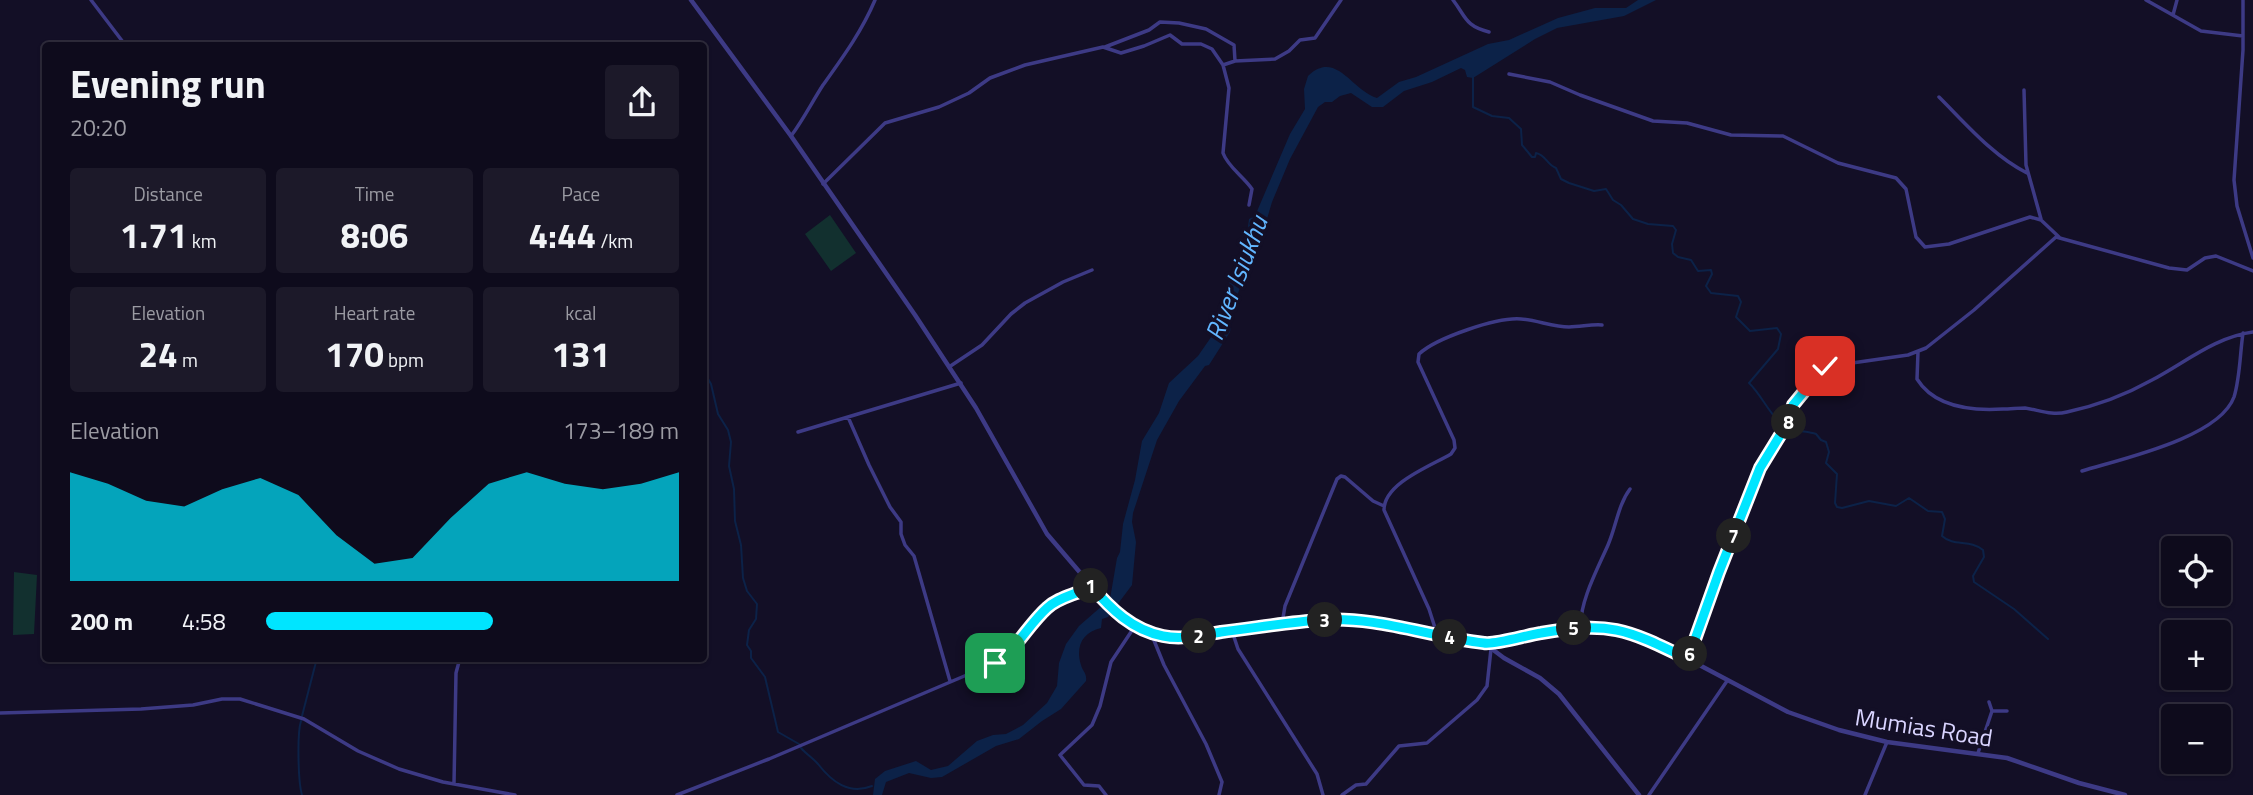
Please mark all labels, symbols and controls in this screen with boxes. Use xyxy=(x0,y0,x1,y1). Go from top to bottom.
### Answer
text: Evening run xyxy=(70,55,266,113)
button: share xyxy=(605,65,679,139)
text: 20:20 xyxy=(70,110,127,145)
text: Distance xyxy=(133,179,203,208)
text: Time xyxy=(355,179,394,208)
text: Pace xyxy=(562,179,600,208)
text: 1.71 xyxy=(120,208,187,262)
text: 8:06 xyxy=(341,208,408,262)
text: 4:44 xyxy=(528,208,596,262)
water label: River Isiukhu xyxy=(1194,208,1278,346)
text: km xyxy=(187,226,217,255)
text: /km xyxy=(596,226,633,255)
text: Elevation xyxy=(131,298,205,327)
text: Heart rate xyxy=(334,298,415,327)
text: kcal xyxy=(565,298,596,327)
text: 24 xyxy=(139,327,178,381)
text: 170 xyxy=(325,327,384,381)
text: 131 xyxy=(551,327,610,381)
pin xyxy=(1795,336,1855,396)
text: m xyxy=(178,345,198,374)
text: bpm xyxy=(384,345,424,374)
icon: check xyxy=(1806,347,1844,385)
pin: 8 xyxy=(1772,404,1806,440)
text: 8 xyxy=(1783,407,1794,436)
text: Elevation xyxy=(70,413,159,448)
text: 173–189 m xyxy=(563,413,679,448)
pin: 7 xyxy=(1716,518,1752,554)
text: 7 xyxy=(1728,521,1739,550)
map controls xyxy=(2161,536,2231,774)
button: locate xyxy=(2161,536,2231,606)
pin: 1 xyxy=(1074,568,1108,604)
text: 1 xyxy=(1085,571,1096,600)
pin: 3 xyxy=(1308,602,1342,638)
text: 200 m xyxy=(70,604,133,639)
text: 4:58 xyxy=(182,604,226,639)
text: 3 xyxy=(1319,605,1330,634)
pin: 5 xyxy=(1556,610,1592,646)
text: 5 xyxy=(1568,613,1579,642)
pin: 2 xyxy=(1182,618,1216,654)
pin: 4 xyxy=(1432,620,1468,654)
button: + xyxy=(2161,620,2231,690)
text: 2 xyxy=(1193,621,1204,650)
text: 4 xyxy=(1444,622,1455,651)
pin xyxy=(965,633,1025,693)
pin: 6 xyxy=(1672,636,1708,672)
text: 6 xyxy=(1684,639,1695,668)
icon: arrive xyxy=(976,644,1014,682)
street label: Mumias Road xyxy=(1853,698,1995,756)
button: − xyxy=(2161,704,2231,774)

